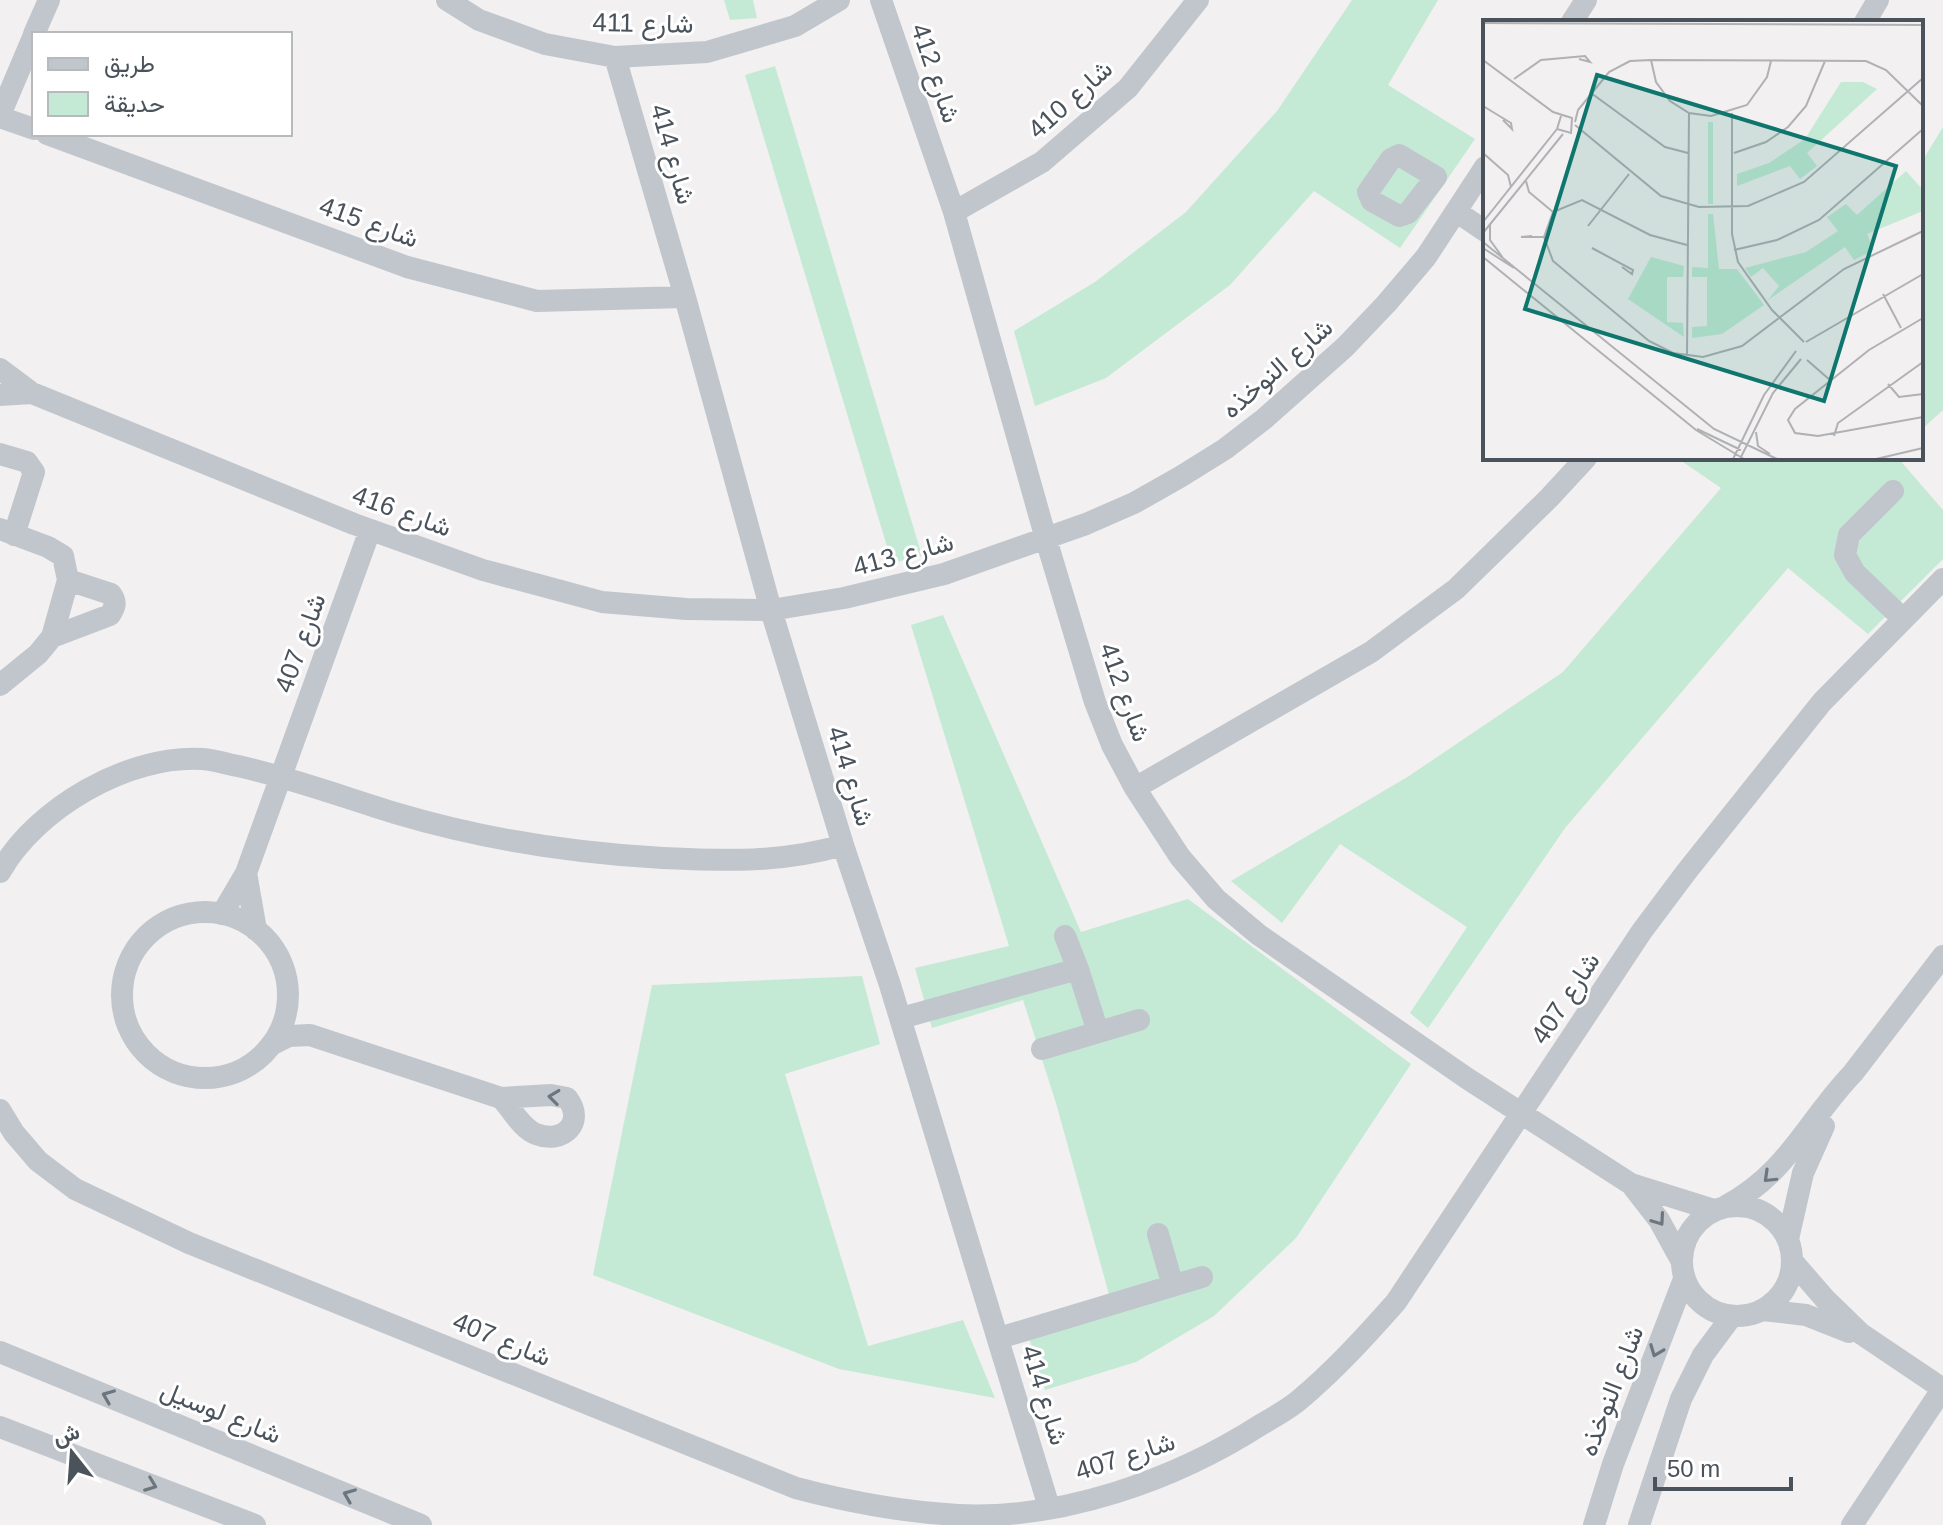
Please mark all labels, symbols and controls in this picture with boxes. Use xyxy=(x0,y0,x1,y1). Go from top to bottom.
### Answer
street label: شارع 411 xyxy=(592,7,694,42)
street label: شارع 412 xyxy=(902,19,967,128)
inset map xyxy=(1483,20,1923,460)
legend xyxy=(32,32,292,136)
text: طريق xyxy=(104,50,155,79)
street label: شارع 410 xyxy=(1022,53,1120,147)
text: حديقة xyxy=(104,90,165,118)
street label: شارع 414 xyxy=(642,100,702,208)
street label: شارع 415 xyxy=(314,190,422,257)
street label: شارع النوخذه xyxy=(1216,312,1340,426)
street label: شارع 416 xyxy=(347,479,455,546)
street label: شارع 413 xyxy=(849,526,957,585)
street label: شارع 407 xyxy=(268,590,335,698)
street label: شارع 412 xyxy=(1090,639,1157,747)
street label: شارع 414 xyxy=(819,722,880,830)
street label: شارع 407 xyxy=(1524,947,1608,1051)
one-way arrow xyxy=(547,1089,561,1106)
one-way arrow xyxy=(1764,1167,1778,1182)
one-way arrow xyxy=(1649,1212,1664,1226)
street label: شارع 407 xyxy=(448,1306,555,1375)
street label: شارع النوخذه xyxy=(1572,1322,1652,1461)
street label: شارع 414 xyxy=(1013,1341,1074,1449)
one-way arrow xyxy=(1649,1343,1666,1357)
street label: شارع لوسيل xyxy=(155,1374,285,1452)
one-way arrow xyxy=(102,1390,116,1406)
north arrow xyxy=(32,1413,112,1493)
text: ش xyxy=(50,1419,83,1451)
street label: شارع 407 xyxy=(1071,1426,1179,1489)
scale bar xyxy=(1655,1441,1791,1491)
text: 50 m xyxy=(1667,1455,1720,1482)
one-way arrow xyxy=(143,1475,157,1492)
one-way arrow xyxy=(343,1489,357,1505)

